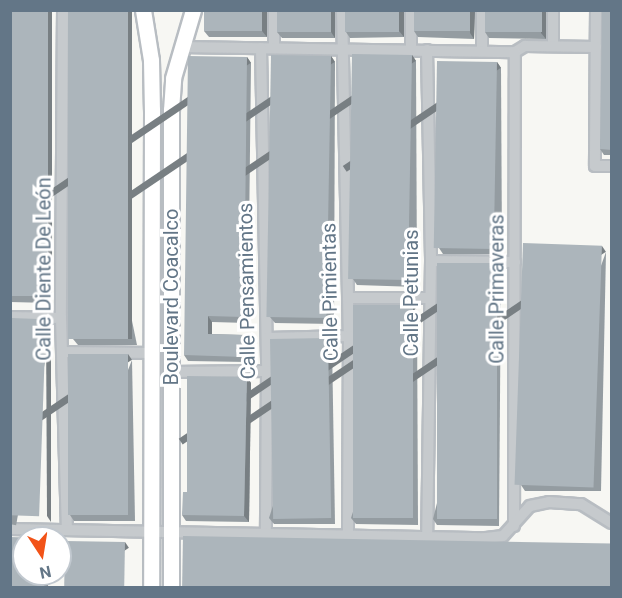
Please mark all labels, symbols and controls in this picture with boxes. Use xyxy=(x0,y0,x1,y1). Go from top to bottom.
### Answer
street label: Calle Diente De León xyxy=(32,177,56,361)
street label: Calle Pensamientos xyxy=(233,202,261,380)
street label: Boulevard Coacalco xyxy=(159,209,183,385)
street label: Calle Primaveras xyxy=(485,214,509,364)
street label: Calle Pimientas xyxy=(317,223,343,361)
street label: Calle Petunias xyxy=(399,230,423,356)
north arrow xyxy=(12,526,72,586)
text: N xyxy=(38,562,53,583)

